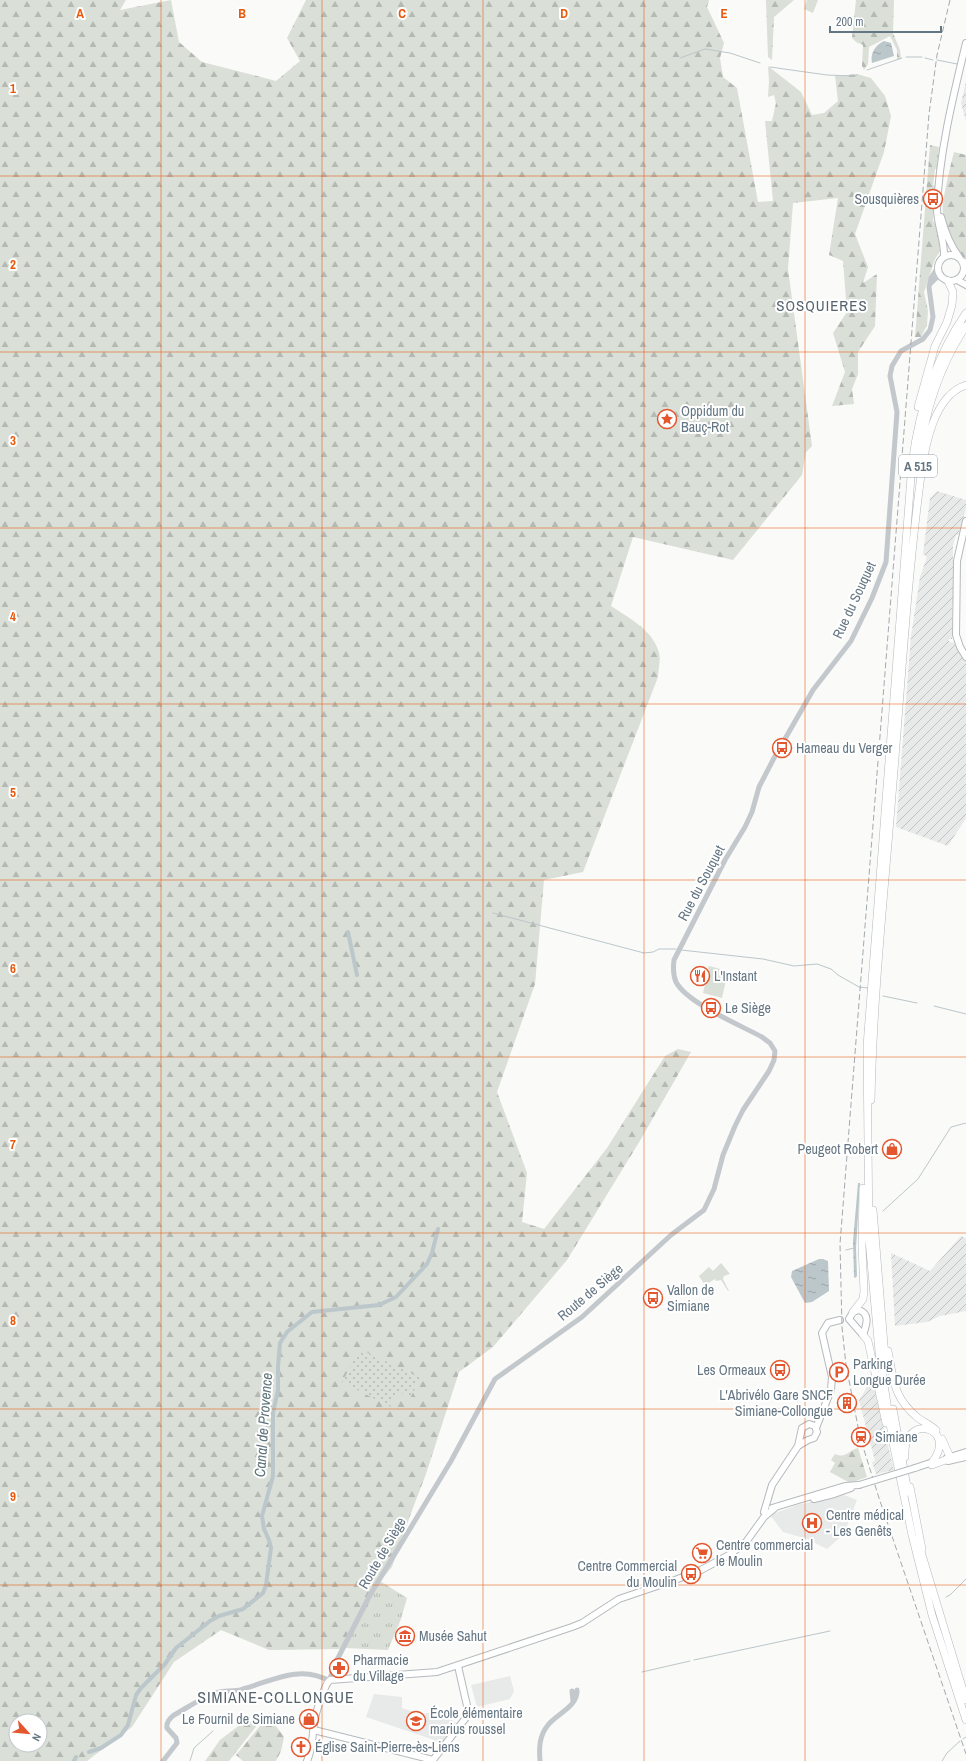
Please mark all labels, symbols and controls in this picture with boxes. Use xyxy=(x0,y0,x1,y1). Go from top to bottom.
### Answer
text: A xyxy=(76,5,84,22)
text: B xyxy=(238,5,246,22)
text: C xyxy=(398,5,406,22)
text: D xyxy=(560,5,568,22)
text: E xyxy=(720,5,728,22)
scale bar xyxy=(830,8,941,34)
text: 200 m xyxy=(836,14,863,30)
text: 1 xyxy=(10,80,16,97)
bus stop icon: Sousquières xyxy=(922,188,944,210)
place label: Sousquières xyxy=(855,190,919,208)
text: 2 xyxy=(10,256,16,273)
district label: SOSQUIERES xyxy=(776,295,868,316)
place label: Oppidum du Bauç-Rot xyxy=(681,402,744,436)
place icon: Oppidum du Bauç-Rot xyxy=(656,408,678,430)
text: 3 xyxy=(10,432,16,449)
road number: A 515 xyxy=(899,455,937,477)
street label: Rue du Souquet xyxy=(828,559,880,641)
text: 4 xyxy=(10,608,16,625)
bus stop icon: Hameau du Verger xyxy=(771,737,793,759)
place label: Hameau du Verger xyxy=(796,739,893,757)
text: 5 xyxy=(10,784,16,801)
street label: Rue du Souquet xyxy=(674,842,728,924)
text: 6 xyxy=(10,960,16,977)
restaurant icon: L'Instant xyxy=(689,965,711,987)
place label: L'Instant xyxy=(714,967,757,985)
bus stop icon: Le Siège xyxy=(700,997,722,1019)
place label: Le Siège xyxy=(725,999,771,1017)
text: 7 xyxy=(10,1136,16,1153)
shop icon: Peugeot Robert xyxy=(881,1138,903,1160)
place label: Peugeot Robert xyxy=(798,1140,878,1158)
street label: Route de Siège xyxy=(554,1259,626,1325)
place label: Vallon de Simiane xyxy=(667,1281,714,1315)
bus stop icon: Vallon de Simiane xyxy=(642,1287,664,1309)
text: 8 xyxy=(10,1312,16,1329)
place label: Parking Longue Durée xyxy=(853,1355,926,1389)
bus stop icon: Les Ormeaux xyxy=(769,1359,791,1381)
place label: Les Ormeaux xyxy=(697,1361,766,1379)
parking icon: Parking Longue Durée xyxy=(828,1361,850,1383)
water label: Canal de Provence xyxy=(249,1372,277,1478)
place label: L'Abrivélo Gare SNCF Simiane-Collongue xyxy=(719,1386,833,1420)
building icon: L'Abrivélo Gare SNCF Simiane-Collongue xyxy=(836,1392,858,1414)
station icon: Simiane xyxy=(850,1426,872,1448)
place label: Simiane xyxy=(875,1428,918,1446)
text: 9 xyxy=(10,1488,16,1505)
place label: Centre médical - Les Genêts xyxy=(826,1506,904,1540)
hospital icon: Centre médical - Les Genêts xyxy=(801,1512,823,1534)
street label: Route de Siège xyxy=(354,1514,410,1592)
place label: Centre commercial le Moulin xyxy=(716,1536,813,1570)
supermarket icon: Centre commercial le Moulin xyxy=(691,1542,713,1564)
place label: Centre Commercial du Moulin xyxy=(577,1557,677,1591)
bus stop icon: Centre Commercial du Moulin xyxy=(680,1563,702,1585)
museum icon: Musée Sahut xyxy=(394,1625,416,1647)
place label: Musée Sahut xyxy=(419,1627,487,1645)
place label: Pharmacie du Village xyxy=(353,1651,409,1685)
pharmacy icon: Pharmacie du Village xyxy=(328,1657,350,1679)
district label: SIMIANE-COLLONGUE xyxy=(197,1686,355,1708)
place label: École élémentaire marius roussel xyxy=(430,1704,523,1738)
shop icon: Le Fournil de Simiane xyxy=(298,1708,320,1730)
place label: Le Fournil de Simiane xyxy=(182,1710,295,1728)
school or university icon: École élémentaire marius roussel xyxy=(405,1710,427,1732)
north arrow xyxy=(8,1713,48,1753)
text: N xyxy=(29,1731,45,1744)
church icon: Église Saint-Pierre-ès-Liens xyxy=(290,1736,312,1758)
place label: Église Saint-Pierre-ès-Liens xyxy=(315,1738,460,1756)

